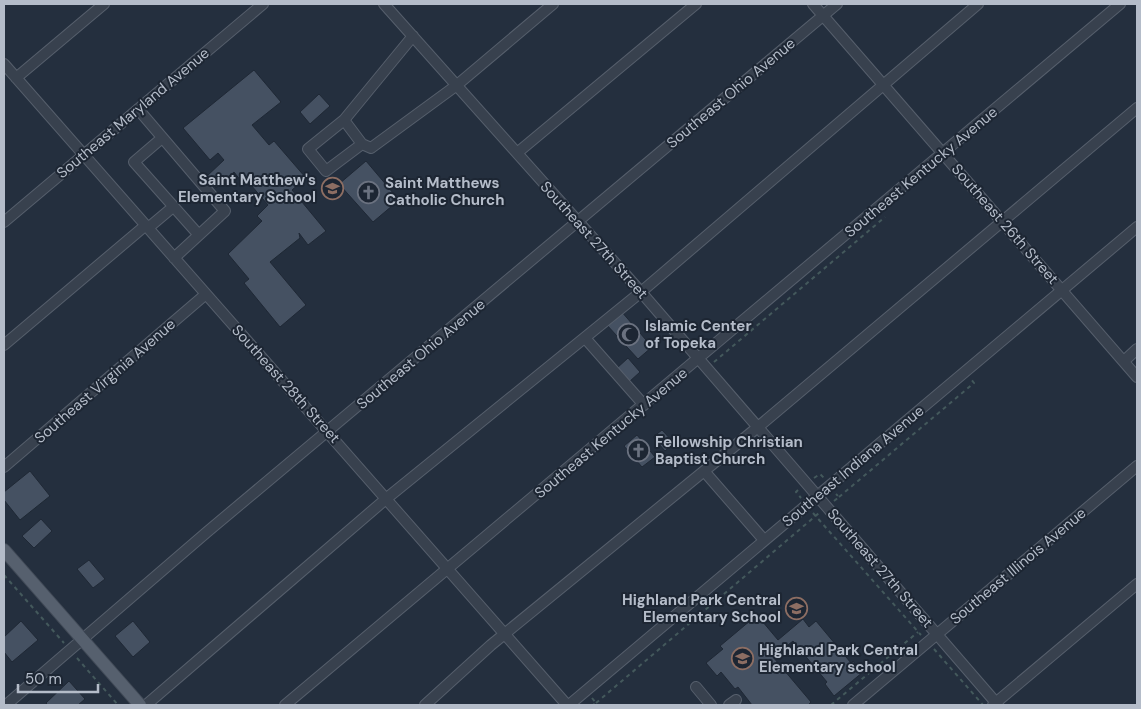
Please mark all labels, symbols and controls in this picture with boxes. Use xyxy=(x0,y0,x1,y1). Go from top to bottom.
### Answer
street label: Southeast Ohio Avenue xyxy=(662,33,800,153)
street label: Southeast Maryland Avenue xyxy=(52,43,214,183)
street label: Southeast Kentucky Avenue xyxy=(840,102,1002,242)
street label: Southeast 26th Street xyxy=(947,160,1063,289)
place label: Saint Matthew's Elementary School xyxy=(178,170,316,207)
place label: Saint Matthews Catholic Church xyxy=(385,173,504,210)
school or university icon: Saint Matthew's Elementary School xyxy=(320,177,344,201)
street label: Southeast 27th Street xyxy=(536,177,652,303)
church icon: Saint Matthews Catholic Church xyxy=(357,180,381,204)
street label: Southeast Ohio Avenue xyxy=(352,294,490,414)
street label: Southeast Virginia Avenue xyxy=(30,314,180,448)
place label: Islamic Center of Topeka xyxy=(645,316,752,353)
street label: Southeast 28th Street xyxy=(227,320,345,448)
mosque icon: Islamic Center of Topeka xyxy=(617,323,641,347)
street label: Southeast Kentucky Avenue xyxy=(530,363,692,503)
street label: Southeast Indiana Avenue xyxy=(778,401,928,531)
place label: Fellowship Christian Baptist Church xyxy=(655,432,803,469)
church icon: Fellowship Christian Baptist Church xyxy=(627,439,651,463)
street label: Southeast Illinois Avenue xyxy=(946,503,1090,629)
street label: Southeast 27th Street xyxy=(823,504,937,632)
place label: Highland Park Central Elementary School xyxy=(622,590,781,627)
school or university icon: Highland Park Central Elementary School xyxy=(785,597,809,621)
place label: Highland Park Central Elementary school xyxy=(759,640,918,677)
school or university icon: Highland Park Central Elementary school xyxy=(731,647,755,671)
scale bar xyxy=(18,662,98,694)
text: 50 m xyxy=(25,669,62,689)

